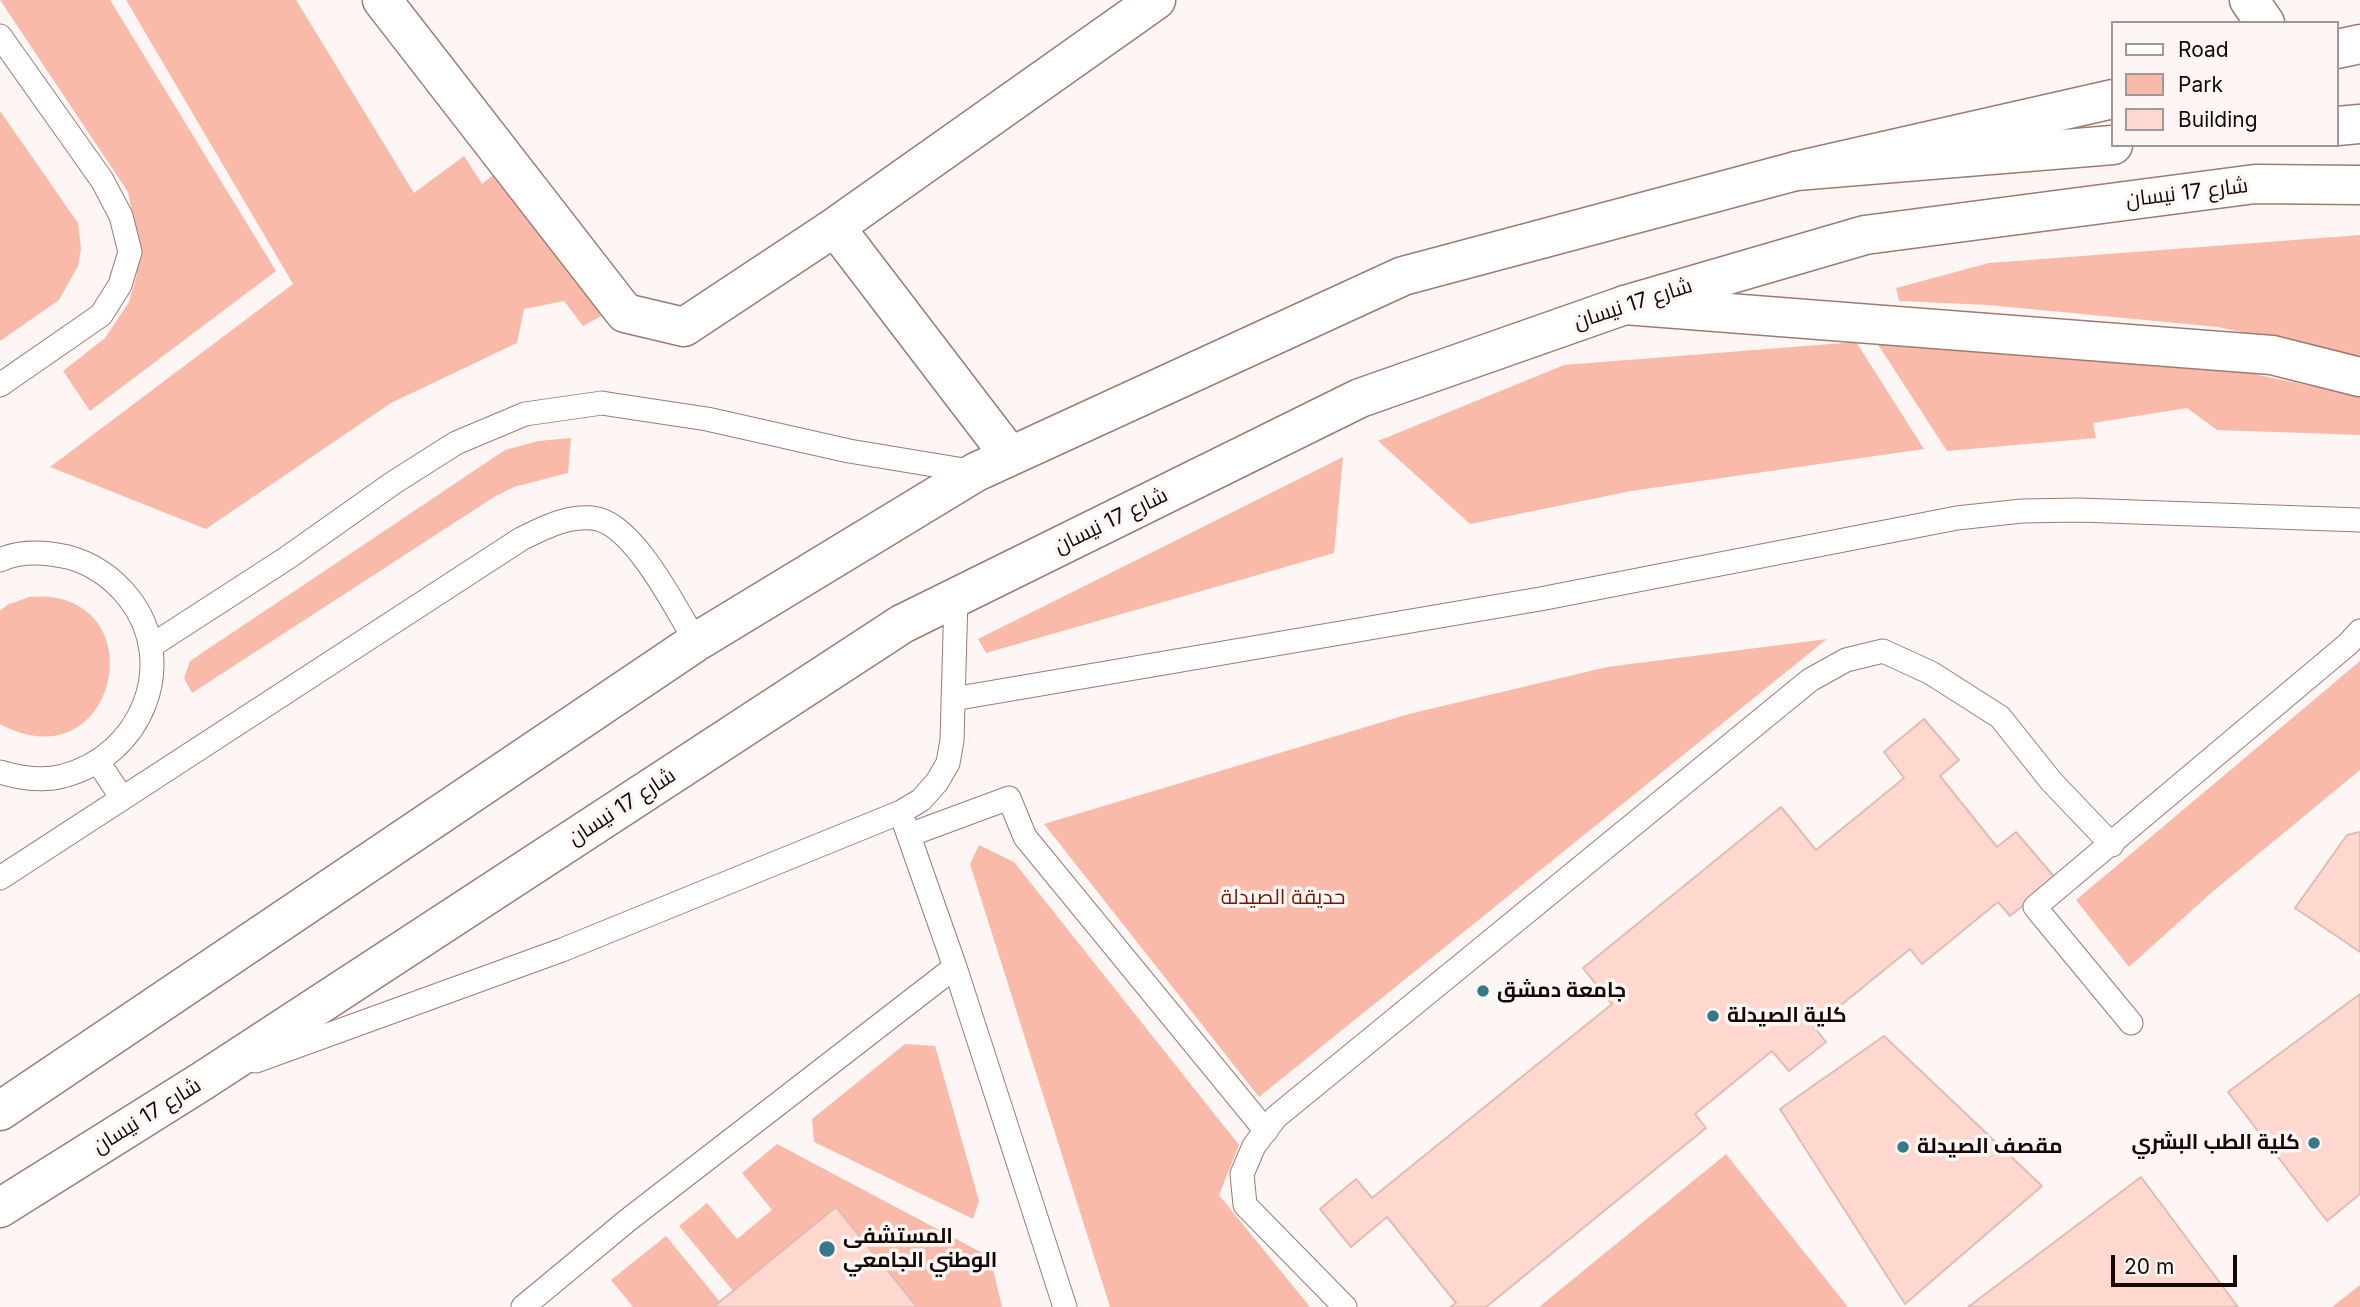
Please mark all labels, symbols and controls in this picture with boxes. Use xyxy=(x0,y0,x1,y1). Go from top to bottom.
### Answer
legend xyxy=(2112,21,2339,147)
text: Road xyxy=(2178,37,2229,62)
text: Park xyxy=(2178,72,2223,97)
text: Building xyxy=(2178,107,2258,132)
street label: شارع 17 نيسان xyxy=(2124,173,2250,213)
street label: شارع 17 نيسان xyxy=(1571,273,1695,335)
street label: شارع 17 نيسان xyxy=(1050,483,1172,559)
street label: شارع 17 نيسان xyxy=(564,763,680,851)
park label: حديقة الصيدلة xyxy=(1221,885,1345,911)
place label: جامعة دمشق xyxy=(1497,978,1626,1004)
marker: جامعة دمشق xyxy=(1475,983,1491,999)
place label: كلية الصيدلة xyxy=(1727,1003,1847,1029)
marker: كلية الصيدلة xyxy=(1705,1008,1721,1024)
street label: شارع 17 نيسان xyxy=(88,1073,206,1159)
place label: كلية الطب البشري xyxy=(2131,1130,2300,1156)
place label: مقصف الصيدلة xyxy=(1917,1134,2063,1160)
marker: كلية الطب البشري xyxy=(2306,1135,2322,1151)
marker: مقصف الصيدلة xyxy=(1895,1139,1911,1155)
place label: المستشفى الوطني الجامعي xyxy=(843,1224,997,1274)
marker: المستشفى الوطني الجامعي xyxy=(817,1239,837,1259)
scale bar xyxy=(2115,1240,2241,1284)
text: 20 m xyxy=(2124,1254,2174,1279)

